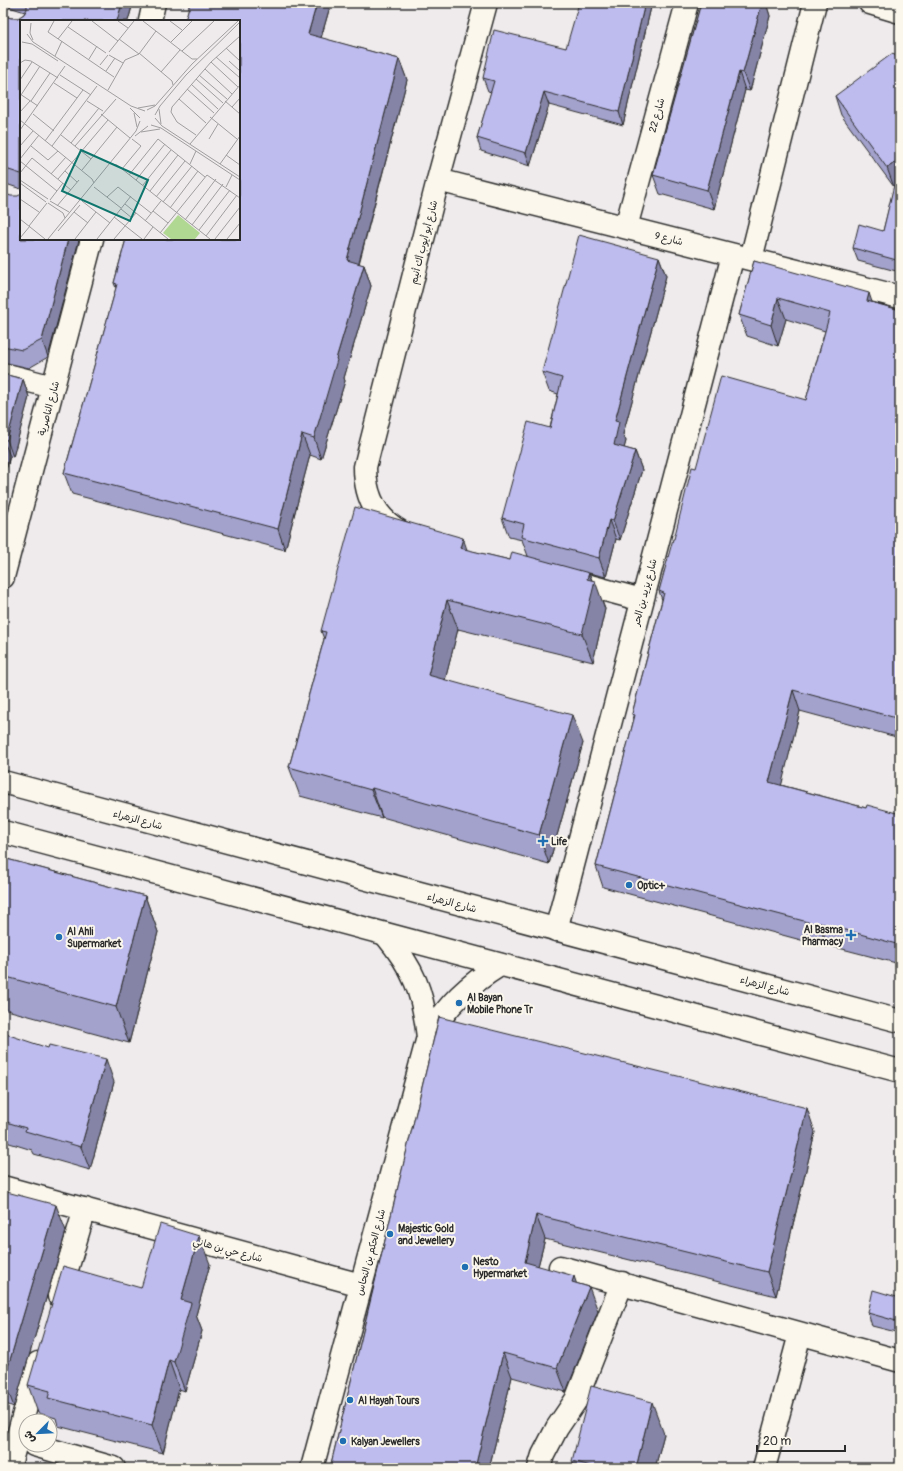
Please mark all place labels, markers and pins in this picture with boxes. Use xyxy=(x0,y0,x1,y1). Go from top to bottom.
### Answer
marker: Life xyxy=(538,836,548,846)
place label: Life xyxy=(551,836,568,848)
marker: Optic+ xyxy=(624,880,634,890)
place label: Optic+ xyxy=(637,880,666,892)
place label: Al Basma Pharmacy xyxy=(802,924,844,948)
place label: Al Ahli Supermarket xyxy=(67,926,122,950)
marker: Al Basma Pharmacy xyxy=(846,930,856,940)
marker: Al Ahli Supermarket xyxy=(54,932,64,942)
place label: Al Bayan Mobile Phone Tr xyxy=(467,992,533,1016)
marker: Al Bayan Mobile Phone Tr xyxy=(454,998,464,1008)
place label: Majestic Gold and Jewellery xyxy=(398,1223,455,1247)
marker: Majestic Gold and Jewellery xyxy=(385,1229,395,1239)
place label: Nesto Hypermarket xyxy=(473,1256,528,1280)
marker: Nesto Hypermarket xyxy=(460,1262,470,1272)
marker: Al Hayah Tours xyxy=(345,1395,355,1405)
place label: Al Hayah Tours xyxy=(358,1395,420,1407)
marker: Kalyan Jewellers xyxy=(338,1436,348,1446)
place label: Kalyan Jewellers xyxy=(351,1436,420,1448)

